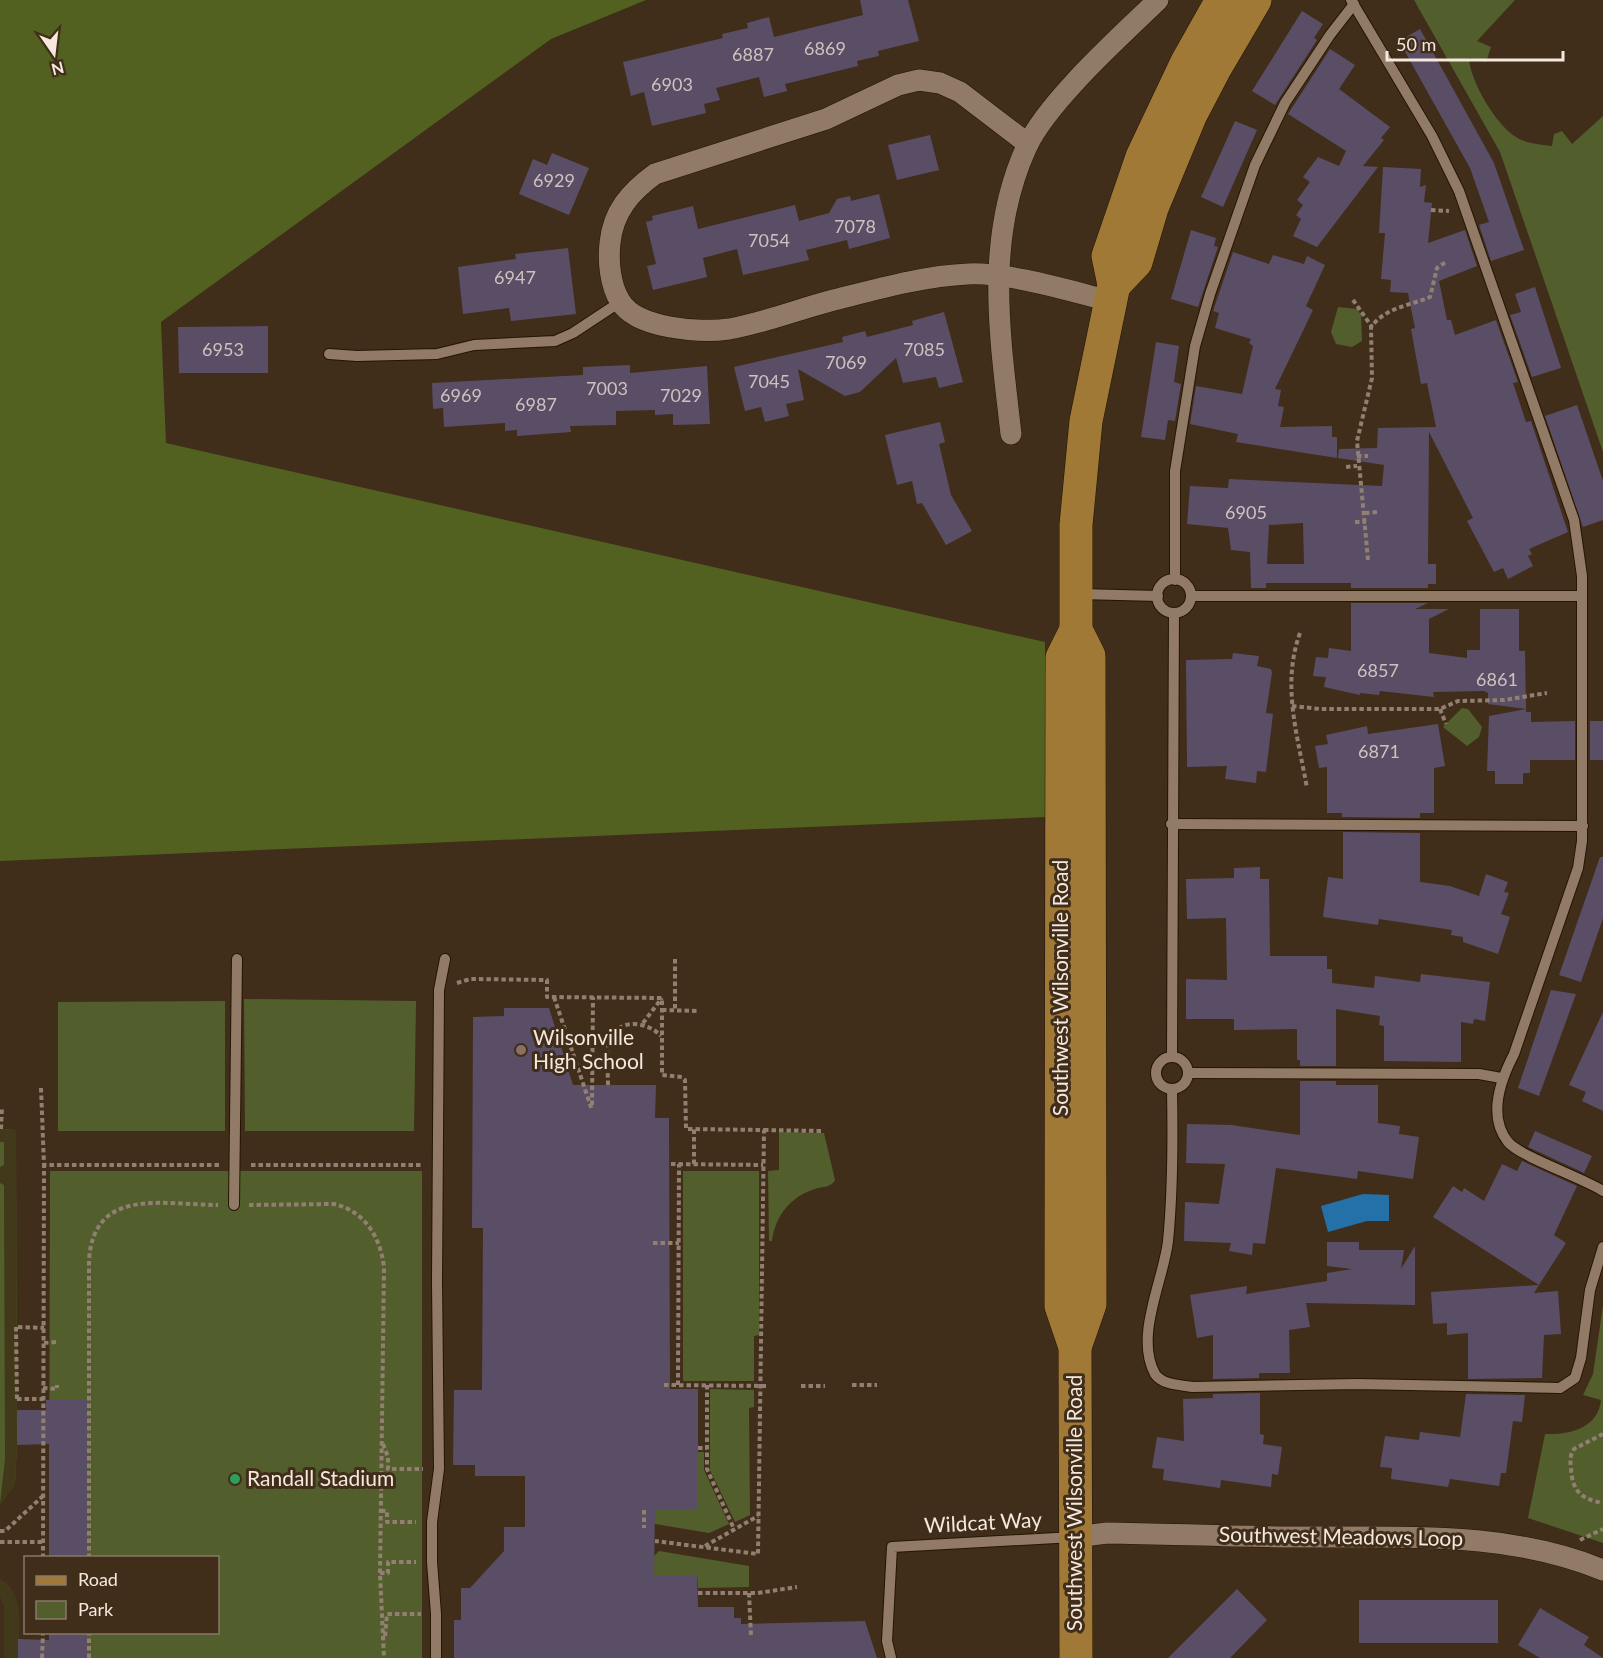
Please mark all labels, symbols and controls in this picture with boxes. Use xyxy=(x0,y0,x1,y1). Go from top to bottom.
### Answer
north arrow xyxy=(24,24,84,84)
scale bar xyxy=(1387,24,1562,62)
text: 50 m xyxy=(1396,33,1436,55)
house number: 6869 xyxy=(804,37,846,59)
house number: 6887 xyxy=(732,43,774,65)
text: N xyxy=(49,58,66,80)
house number: 6903 xyxy=(651,73,693,95)
house number: 6929 xyxy=(533,169,575,191)
house number: 7078 xyxy=(834,215,876,237)
house number: 7054 xyxy=(748,229,790,251)
house number: 6947 xyxy=(494,266,536,288)
house number: 6953 xyxy=(202,338,244,360)
house number: 7085 xyxy=(903,338,945,360)
house number: 7069 xyxy=(825,351,867,373)
house number: 7045 xyxy=(748,370,790,392)
house number: 7003 xyxy=(586,377,628,399)
house number: 6969 xyxy=(440,384,482,406)
house number: 7029 xyxy=(660,384,702,406)
house number: 6987 xyxy=(515,393,557,415)
house number: 6905 xyxy=(1225,501,1267,523)
house number: 6857 xyxy=(1357,659,1399,681)
house number: 6861 xyxy=(1476,668,1518,690)
house number: 6871 xyxy=(1358,740,1400,762)
street label: Southwest Wilsonville Road xyxy=(1047,860,1072,1116)
place label: Wilsonville High School xyxy=(533,1024,644,1073)
marker: Wilsonville High School xyxy=(514,1043,528,1057)
street label: Southwest Wilsonville Road xyxy=(1061,1375,1086,1631)
place label: Randall Stadium xyxy=(247,1465,394,1490)
marker: Randall Stadium xyxy=(228,1472,242,1486)
street label: Wildcat Way xyxy=(923,1506,1043,1537)
street label: Southwest Meadows Loop xyxy=(1219,1521,1463,1550)
legend xyxy=(24,1556,219,1634)
text: Road xyxy=(78,1568,118,1590)
text: Park xyxy=(78,1598,114,1620)

